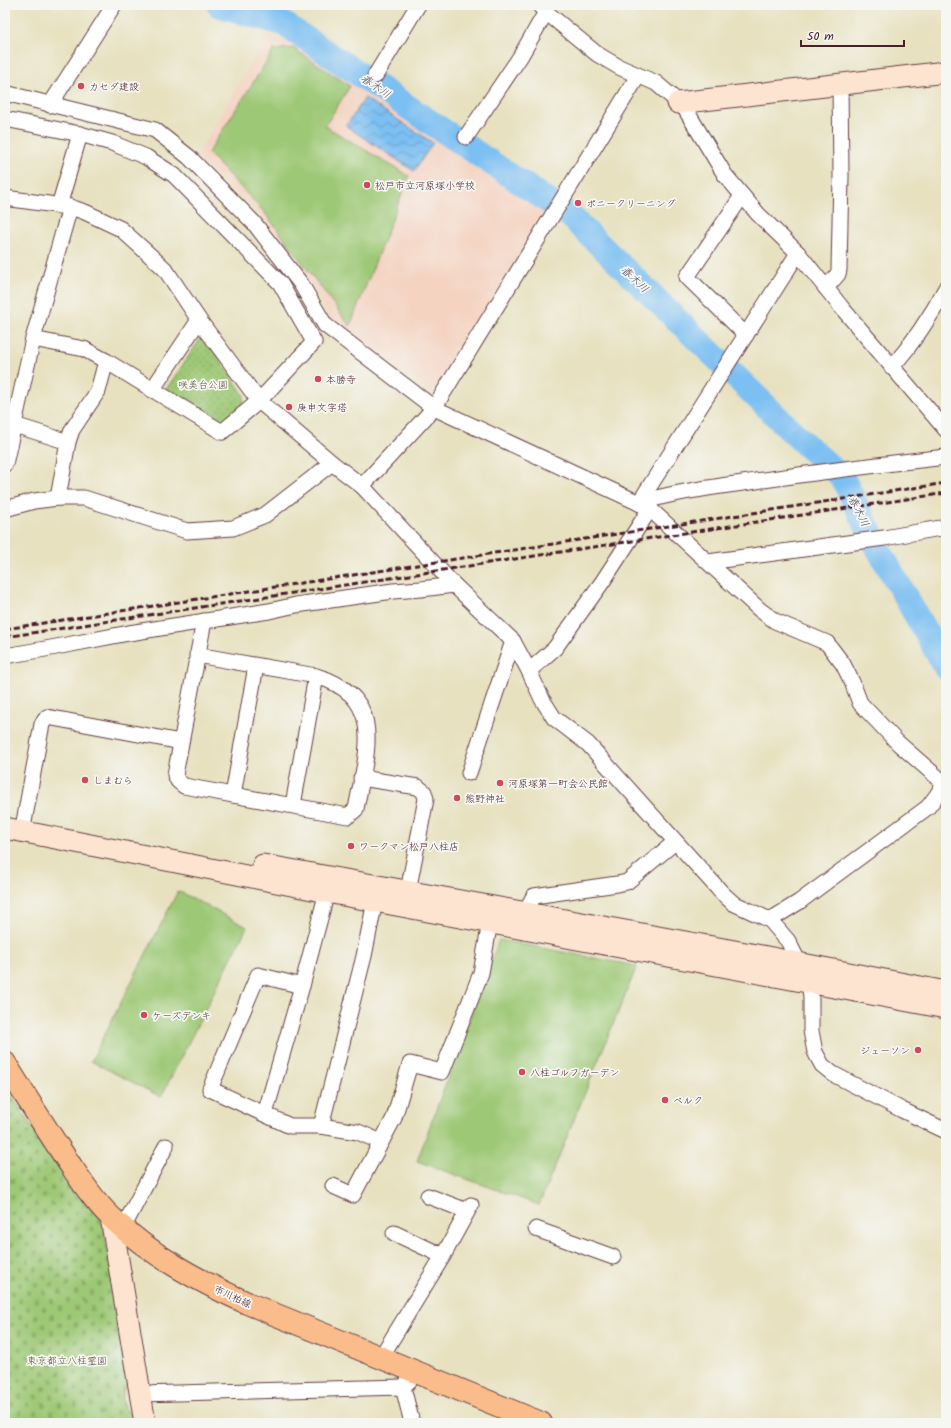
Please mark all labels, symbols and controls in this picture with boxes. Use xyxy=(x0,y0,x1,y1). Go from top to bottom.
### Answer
scale bar xyxy=(801,22,904,48)
text: 50 m xyxy=(807,27,834,46)
water label: 春木川 xyxy=(357,70,394,104)
place label: カセダ建設 xyxy=(89,79,139,95)
marker: カセダ建設 xyxy=(76,81,86,91)
place label: 松戸市立河原塚小学校 xyxy=(375,178,475,194)
marker: 松戸市立河原塚小学校 xyxy=(362,180,372,190)
place label: ポニークリーニング xyxy=(586,196,676,212)
marker: ポニークリーニング xyxy=(573,198,583,208)
water label: 春木川 xyxy=(616,262,652,298)
place label: 本勝寺 xyxy=(326,372,356,388)
marker: 本勝寺 xyxy=(313,374,323,384)
park label: 咲美台公園 xyxy=(178,377,228,393)
place label: 庚申文字塔 xyxy=(297,400,347,416)
marker: 庚申文字塔 xyxy=(284,402,294,412)
water label: 春木川 xyxy=(843,493,874,530)
place label: しまむら xyxy=(93,773,133,789)
marker: しまむら xyxy=(80,775,90,785)
place label: 河原塚第一町会公民館 xyxy=(508,776,608,792)
marker: 河原塚第一町会公民館 xyxy=(495,778,505,788)
place label: 熊野神社 xyxy=(465,791,505,807)
marker: 熊野神社 xyxy=(452,793,462,803)
place label: ワークマン松戸八柱店 xyxy=(359,839,459,855)
marker: ワークマン松戸八柱店 xyxy=(346,841,356,851)
place label: ケーズデンキ xyxy=(152,1008,211,1024)
marker: ケーズデンキ xyxy=(139,1010,149,1020)
place label: ジェーソン xyxy=(860,1043,910,1059)
marker: ジェーソン xyxy=(913,1045,923,1055)
place label: 八柱ゴルフガーデン xyxy=(530,1065,620,1081)
marker: 八柱ゴルフガーデン xyxy=(517,1067,527,1077)
place label: ベルク xyxy=(673,1093,703,1109)
marker: ベルク xyxy=(660,1095,670,1105)
street label: 市川柏線 xyxy=(211,1281,254,1313)
park label: 東京都立八柱霊園 xyxy=(27,1353,107,1369)

